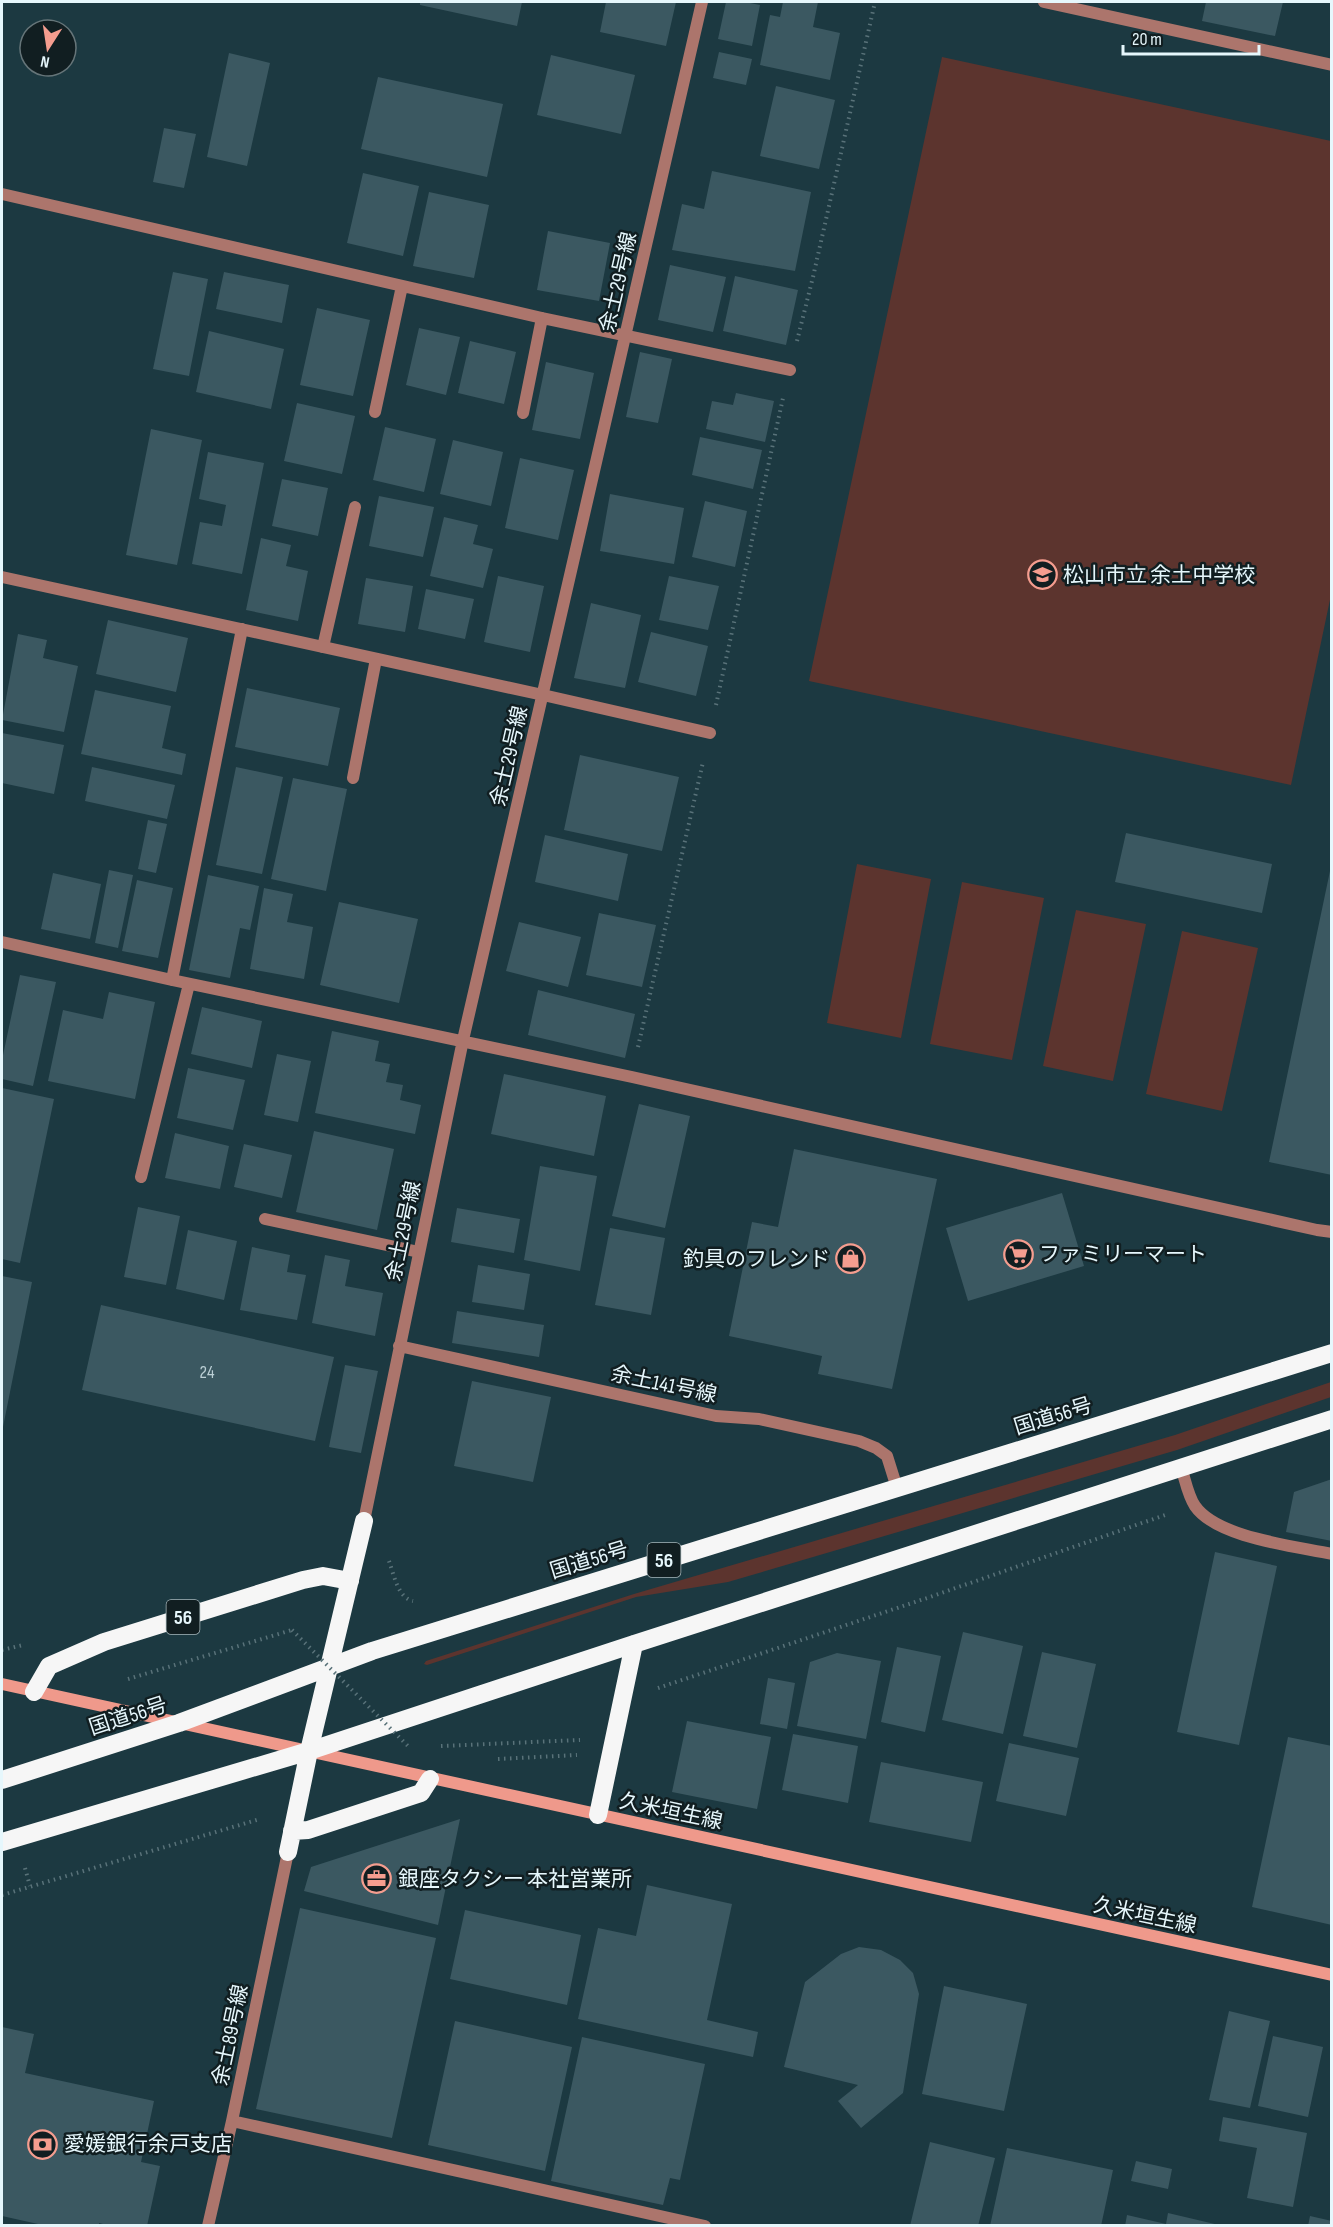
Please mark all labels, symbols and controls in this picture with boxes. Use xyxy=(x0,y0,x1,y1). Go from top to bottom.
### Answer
north arrow xyxy=(18,18,78,78)
scale bar xyxy=(1123,18,1260,56)
text: 20 m xyxy=(1132,29,1162,50)
text: N xyxy=(39,51,51,71)
street label: 余土29号線 xyxy=(595,230,642,335)
school or university icon: 松山市立 余土中学校 xyxy=(1026,559,1058,591)
place label: 松山市立 余土中学校 xyxy=(1063,563,1255,588)
street label: 余土29号線 xyxy=(486,704,533,809)
street label: 余土29号線 xyxy=(381,1179,426,1284)
supermarket icon: ファミリーマート xyxy=(1002,1238,1034,1270)
place label: ファミリーマート xyxy=(1039,1242,1207,1267)
shop icon: 釣具のフレンド xyxy=(835,1243,867,1275)
place label: 釣具のフレンド xyxy=(683,1247,830,1272)
street label: 余土141号線 xyxy=(609,1361,719,1408)
house number: 24 xyxy=(200,1362,215,1383)
street label: 国道56号 xyxy=(1011,1393,1095,1440)
street label: 国道56号 xyxy=(547,1537,631,1584)
road number: 56 xyxy=(648,1543,680,1577)
road number: 56 xyxy=(166,1600,200,1634)
street label: 国道56号 xyxy=(86,1692,170,1741)
street label: 久米垣生線 xyxy=(617,1788,725,1835)
office icon: 銀座タクシー 本社営業所 xyxy=(361,1863,393,1895)
place label: 銀座タクシー 本社営業所 xyxy=(398,1867,632,1892)
street label: 久米垣生線 xyxy=(1091,1892,1199,1939)
street label: 余土89号線 xyxy=(208,1982,253,2088)
bank icon: 愛媛銀行余戸支店 xyxy=(27,2128,59,2160)
place label: 愛媛銀行余戸支店 xyxy=(64,2132,232,2157)

